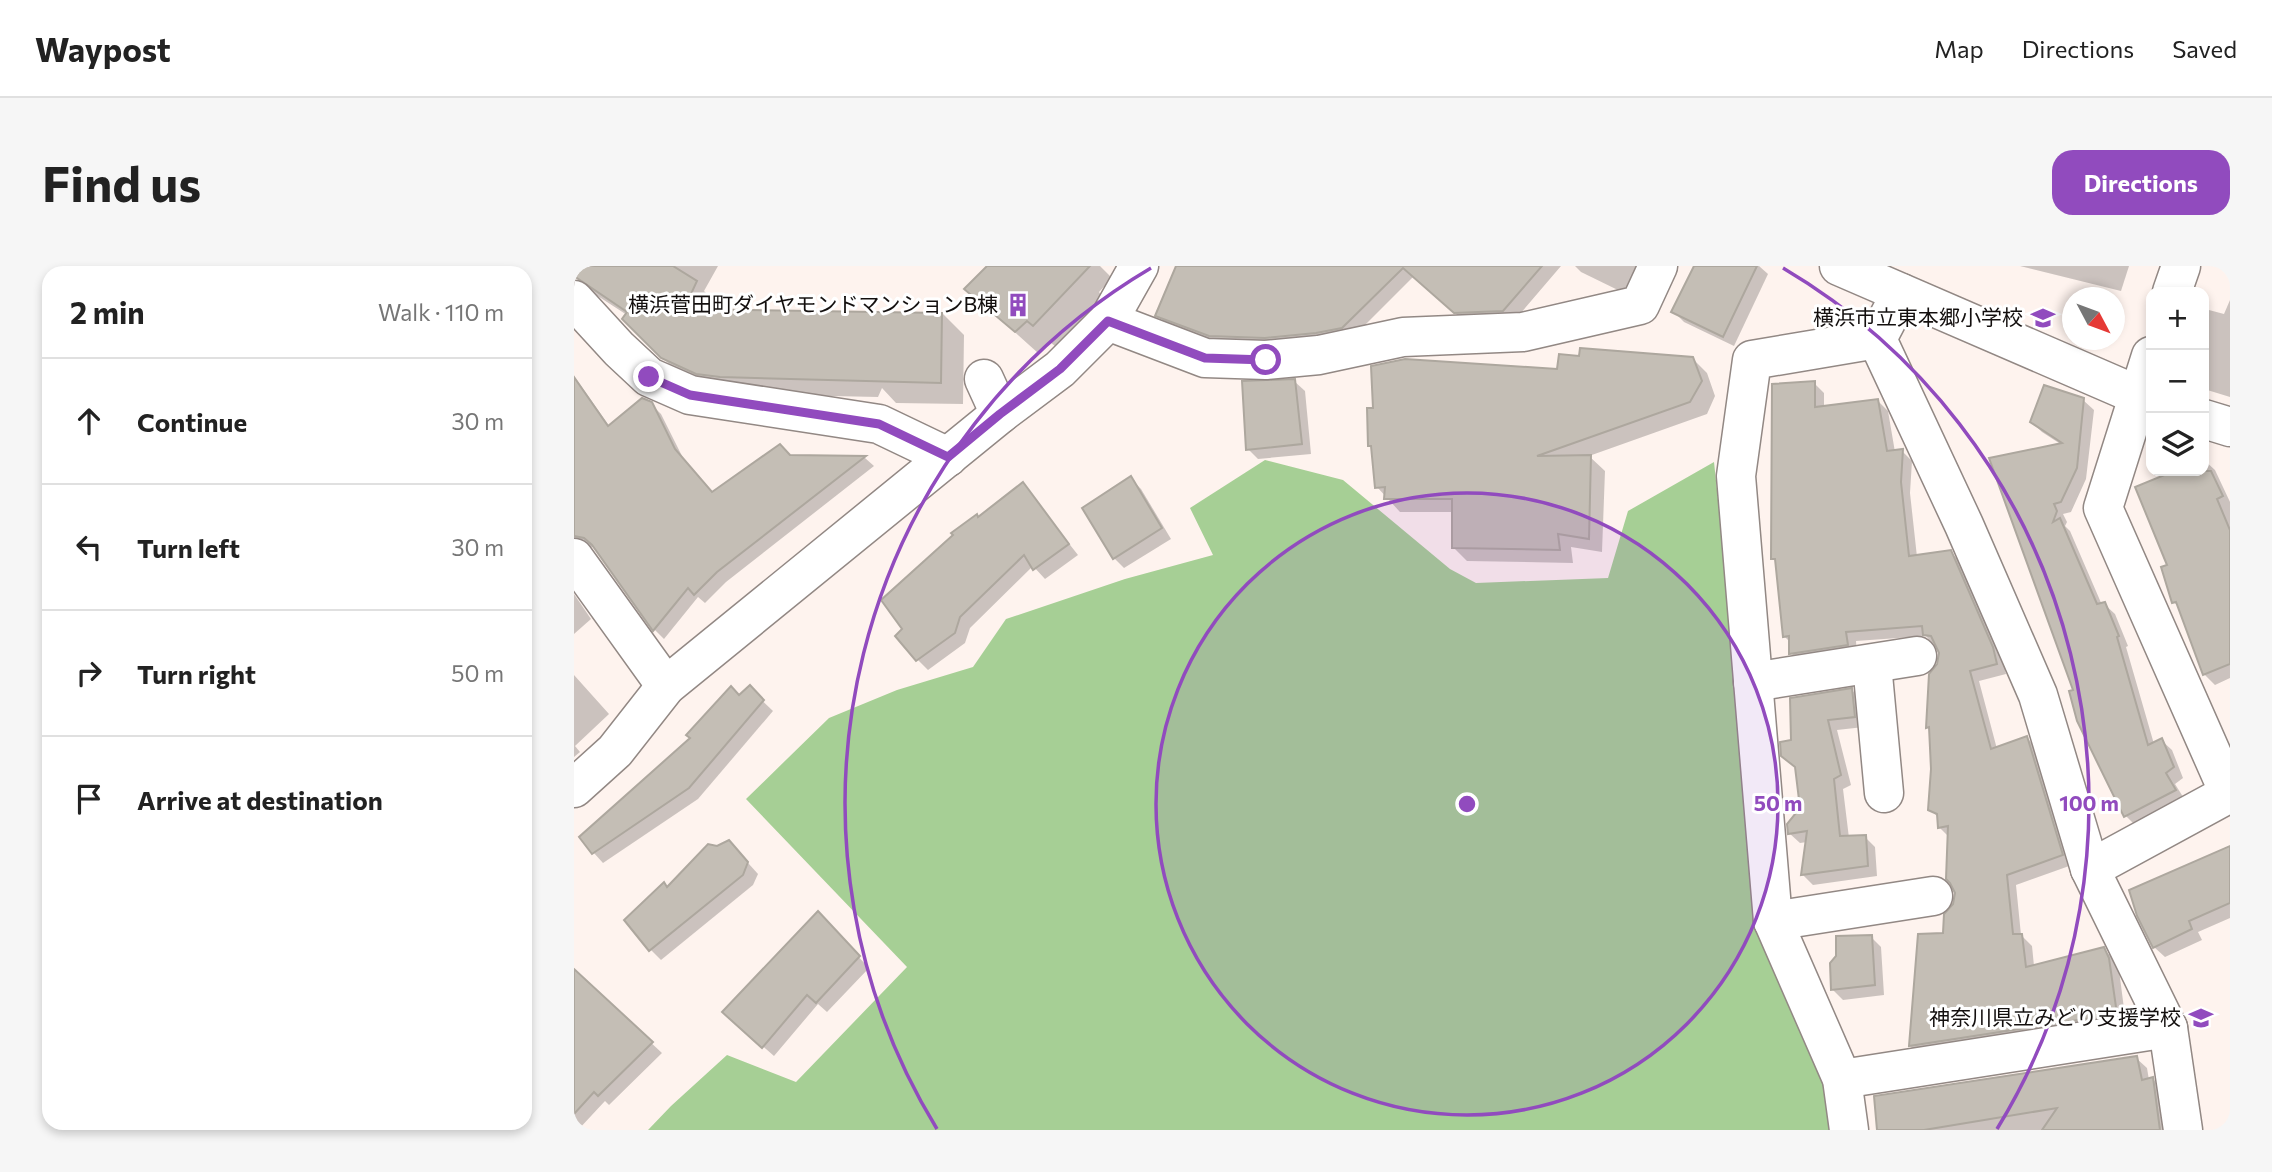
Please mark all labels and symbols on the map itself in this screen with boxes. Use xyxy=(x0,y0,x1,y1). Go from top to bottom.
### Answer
north arrow xyxy=(2062,287,2125,350)
place label: 横浜菅田町ダイヤモンドマンションB棟 xyxy=(628,291,998,316)
building icon: 横浜菅田町ダイヤモンドマンションB棟 xyxy=(1004,291,1032,319)
place label: 横浜市立東本郷小学校 xyxy=(1813,304,2023,329)
school or university icon: 横浜市立東本郷小学校 xyxy=(2029,304,2057,332)
route start xyxy=(1250,344,1281,375)
route end xyxy=(633,361,664,392)
text: 50 m xyxy=(1754,790,1802,815)
text: 100 m xyxy=(2059,790,2119,815)
centre of rings xyxy=(1455,792,1479,816)
place label: 神奈川県立みどり支援学校 xyxy=(1929,1004,2181,1029)
school or university icon: 神奈川県立みどり支援学校 xyxy=(2187,1004,2215,1032)

